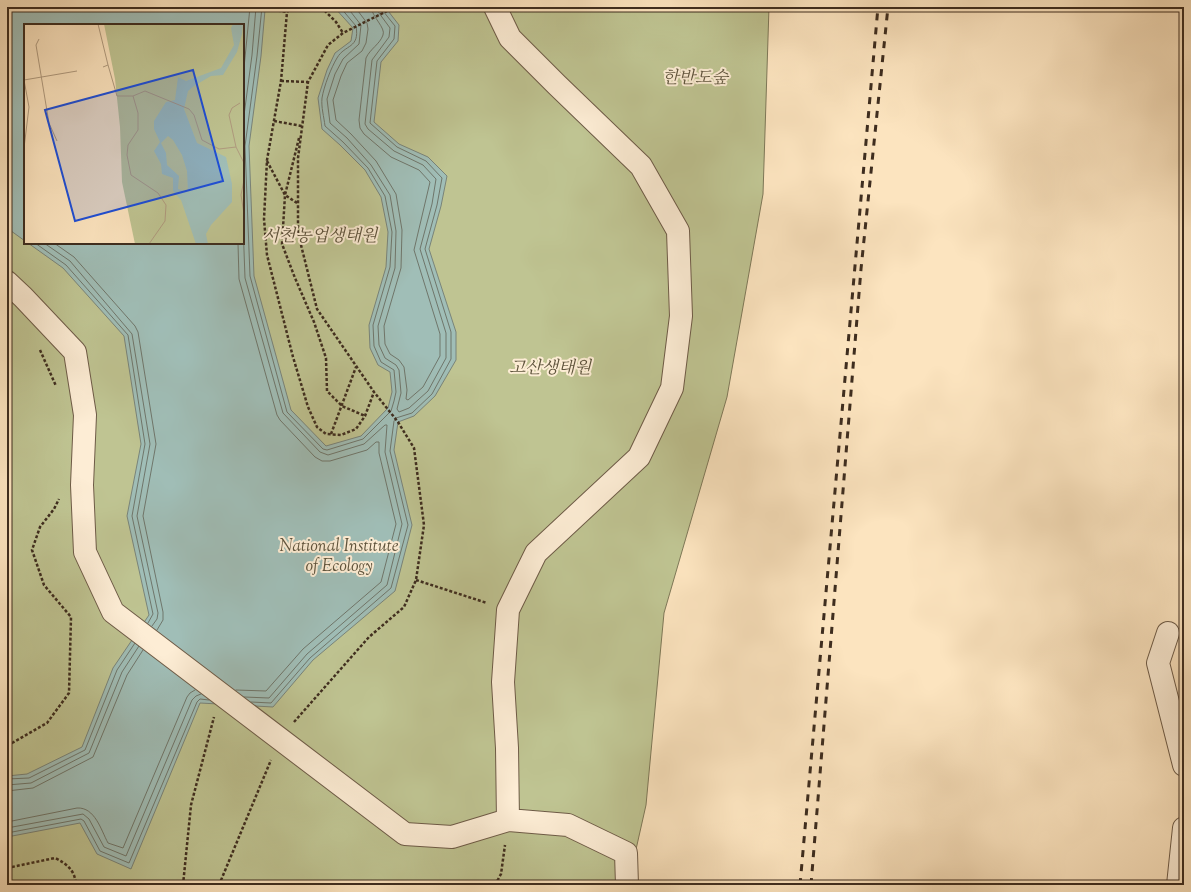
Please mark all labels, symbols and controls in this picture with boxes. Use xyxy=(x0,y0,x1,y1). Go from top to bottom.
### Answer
inset map xyxy=(24,24,244,244)
park label: 한반도숲 xyxy=(662,67,729,91)
park label: 서천농업생태원 xyxy=(263,225,379,249)
park label: 고산생태원 xyxy=(509,357,593,381)
park label: National Institute of Ecology xyxy=(279,535,399,579)

